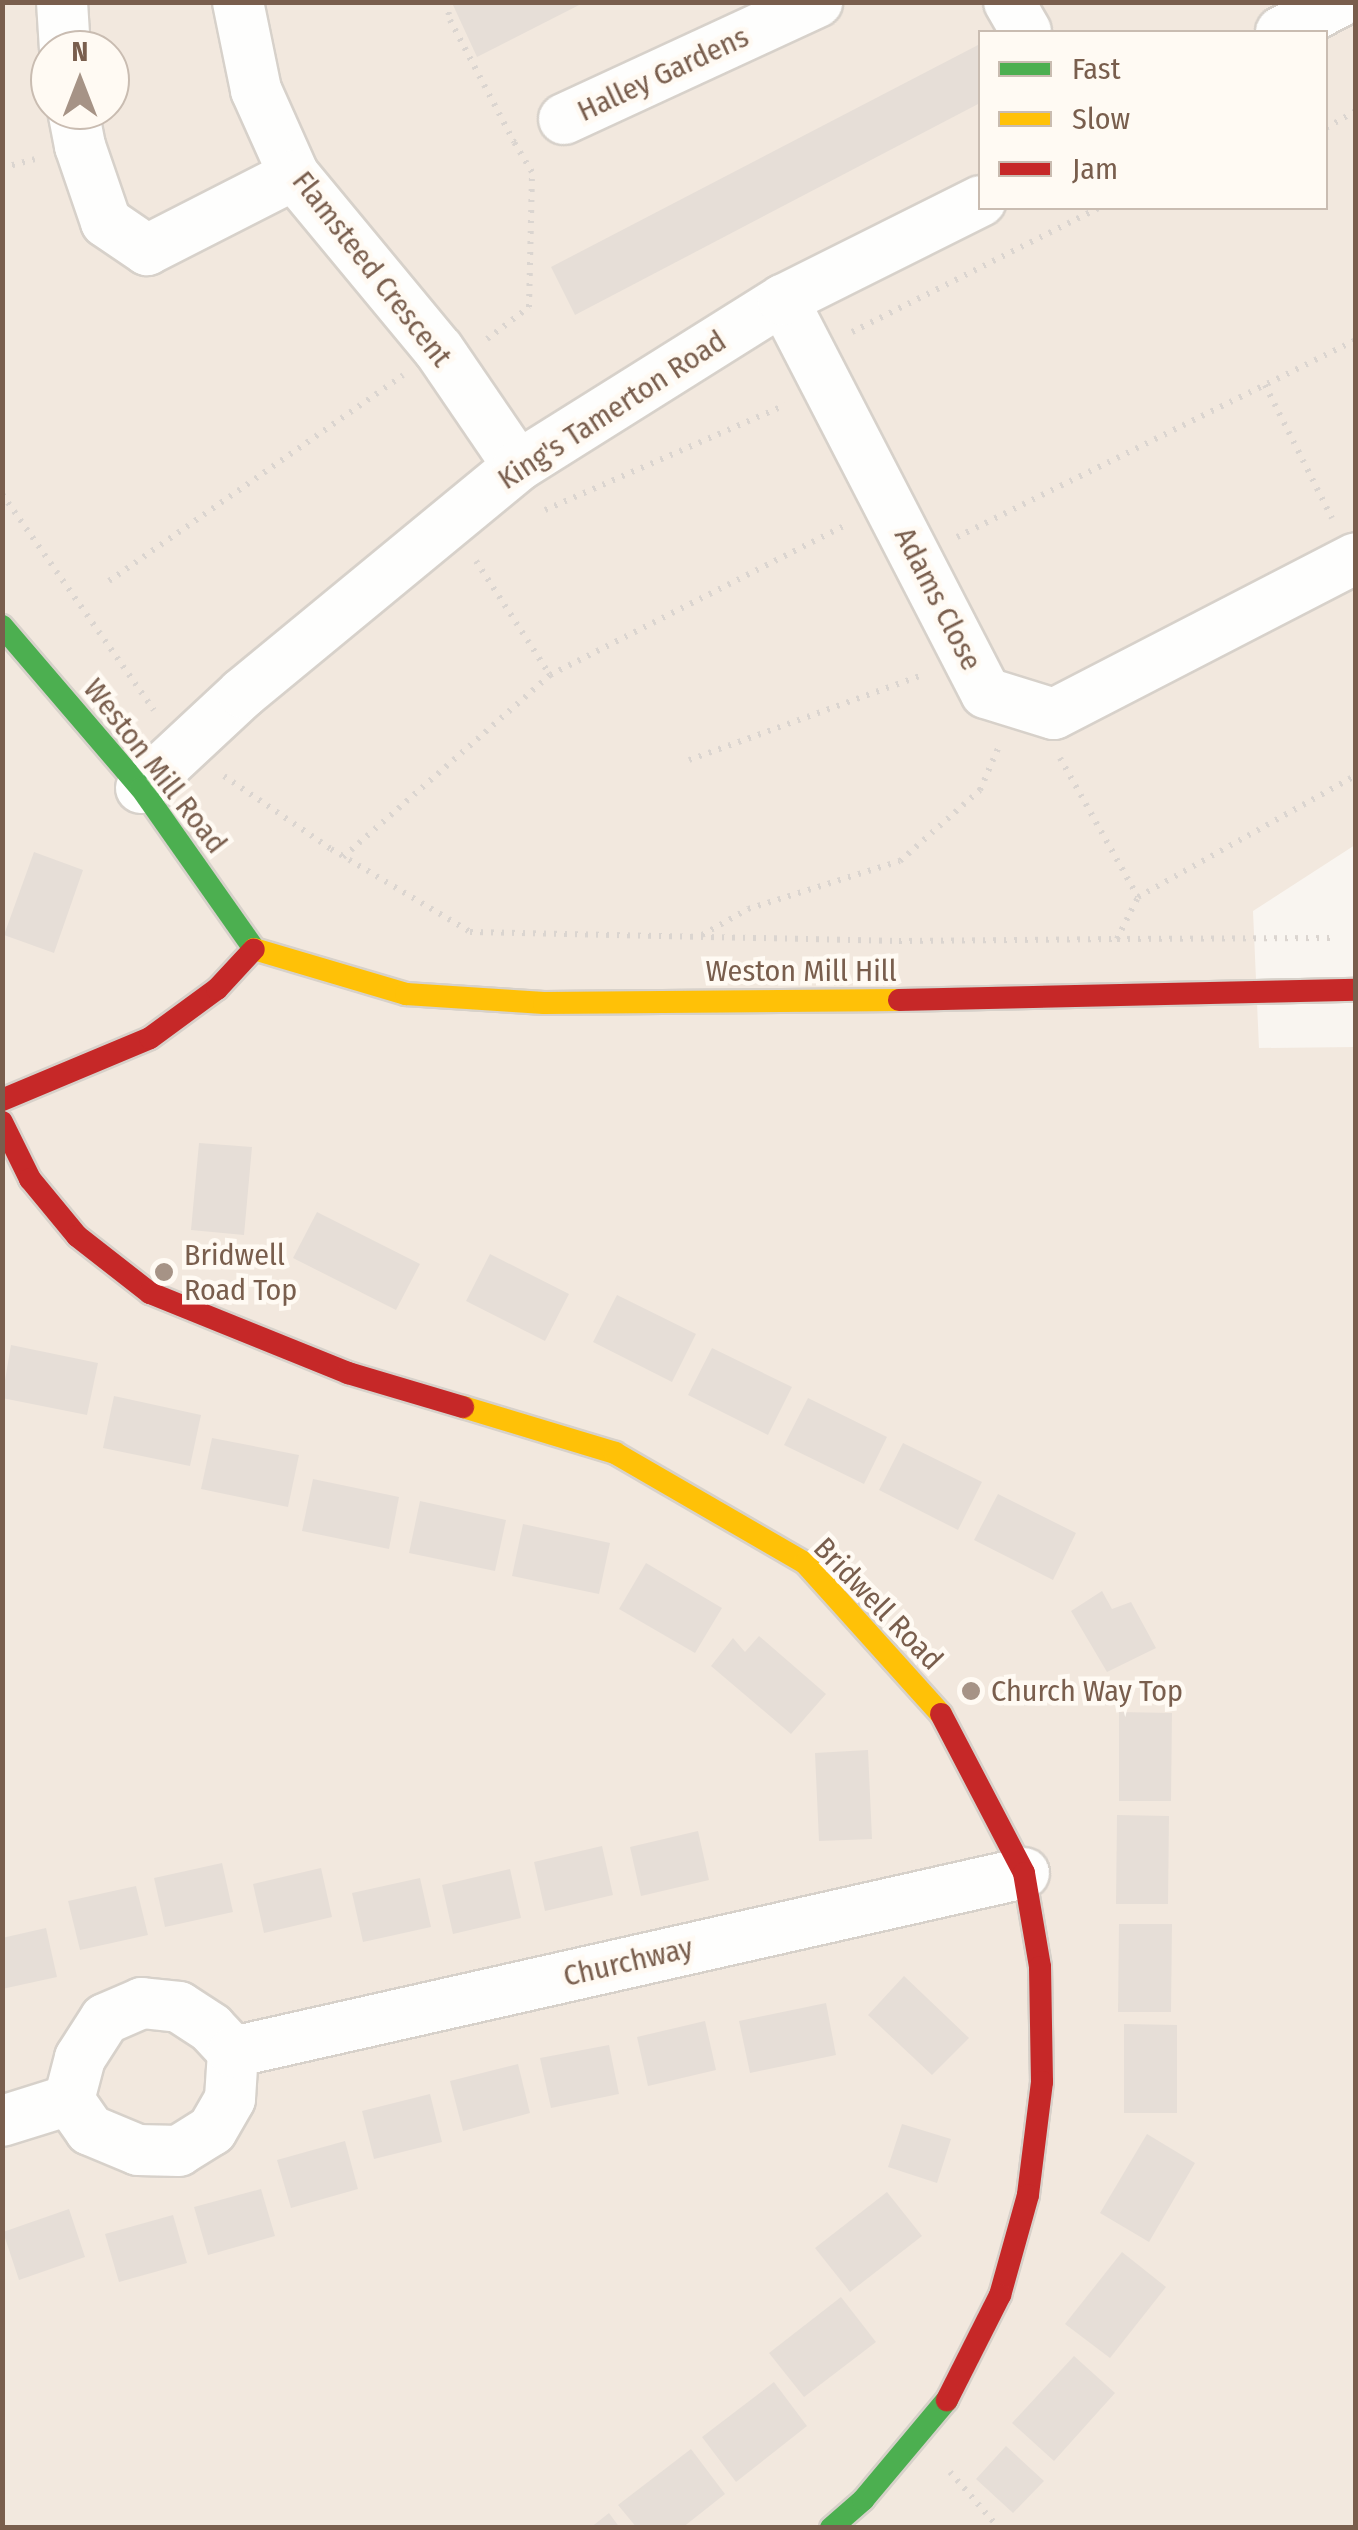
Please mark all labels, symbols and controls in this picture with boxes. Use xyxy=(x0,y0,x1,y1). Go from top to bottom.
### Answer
street label: Halley Gardens xyxy=(572,19,754,129)
north arrow xyxy=(30,30,130,130)
legend xyxy=(978,30,1328,210)
text: N xyxy=(72,35,88,68)
text: Fast xyxy=(1072,51,1120,87)
text: Slow xyxy=(1072,101,1130,137)
text: Jam xyxy=(1072,151,1118,187)
street label: Flamsteed Crescent xyxy=(285,164,459,374)
street label: King's Tamerton Road xyxy=(491,323,733,497)
street label: Adams Close xyxy=(887,522,989,676)
street label: Weston Mill Road xyxy=(76,671,234,861)
street label: Weston Mill Hill xyxy=(705,953,897,989)
place label: Bridwell Road Top xyxy=(184,1237,297,1308)
marker: Bridwell Road Top xyxy=(153,1261,175,1283)
street label: Bridwell Road xyxy=(806,1530,950,1678)
place label: Church Way Top xyxy=(991,1673,1183,1709)
marker: Church Way Top xyxy=(960,1680,982,1702)
street label: Churchway xyxy=(560,1930,696,1994)

